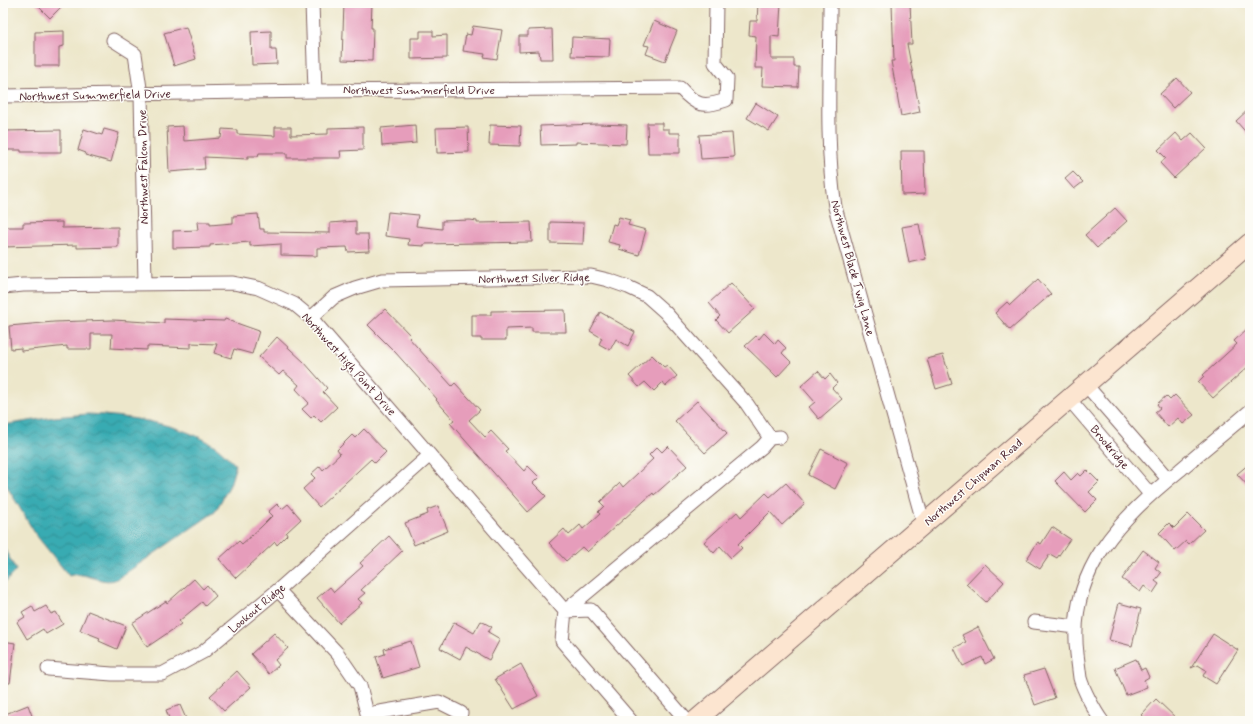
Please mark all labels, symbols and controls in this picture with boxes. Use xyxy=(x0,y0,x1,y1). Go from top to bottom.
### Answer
street label: Northwest Summerfield Drive xyxy=(343,83,495,99)
street label: Northwest Summerfield Drive xyxy=(19,87,171,105)
street label: Northwest Falcon Drive xyxy=(135,109,153,225)
street label: Northwest Black Twig Lane xyxy=(826,198,878,338)
street label: Northwest Silver Ridge xyxy=(478,270,590,288)
street label: Northwest High Point Drive xyxy=(297,310,399,420)
street label: Brookridge xyxy=(1086,422,1133,473)
street label: Northwest Chipman Road xyxy=(921,435,1026,530)
street label: Lookout Ridge xyxy=(226,580,290,637)

